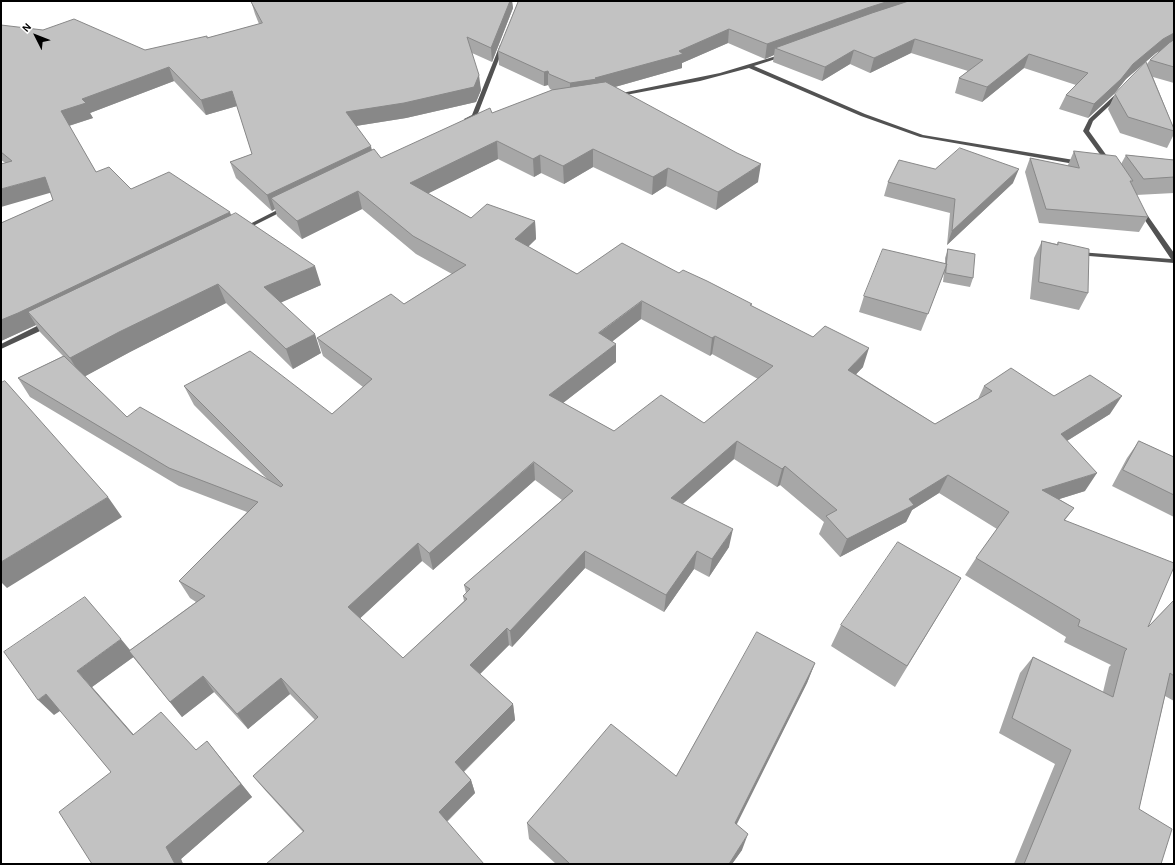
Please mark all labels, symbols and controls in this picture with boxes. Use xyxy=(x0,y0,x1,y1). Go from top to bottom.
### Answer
north arrow xyxy=(16,16,56,56)
text: N xyxy=(20,21,33,34)

